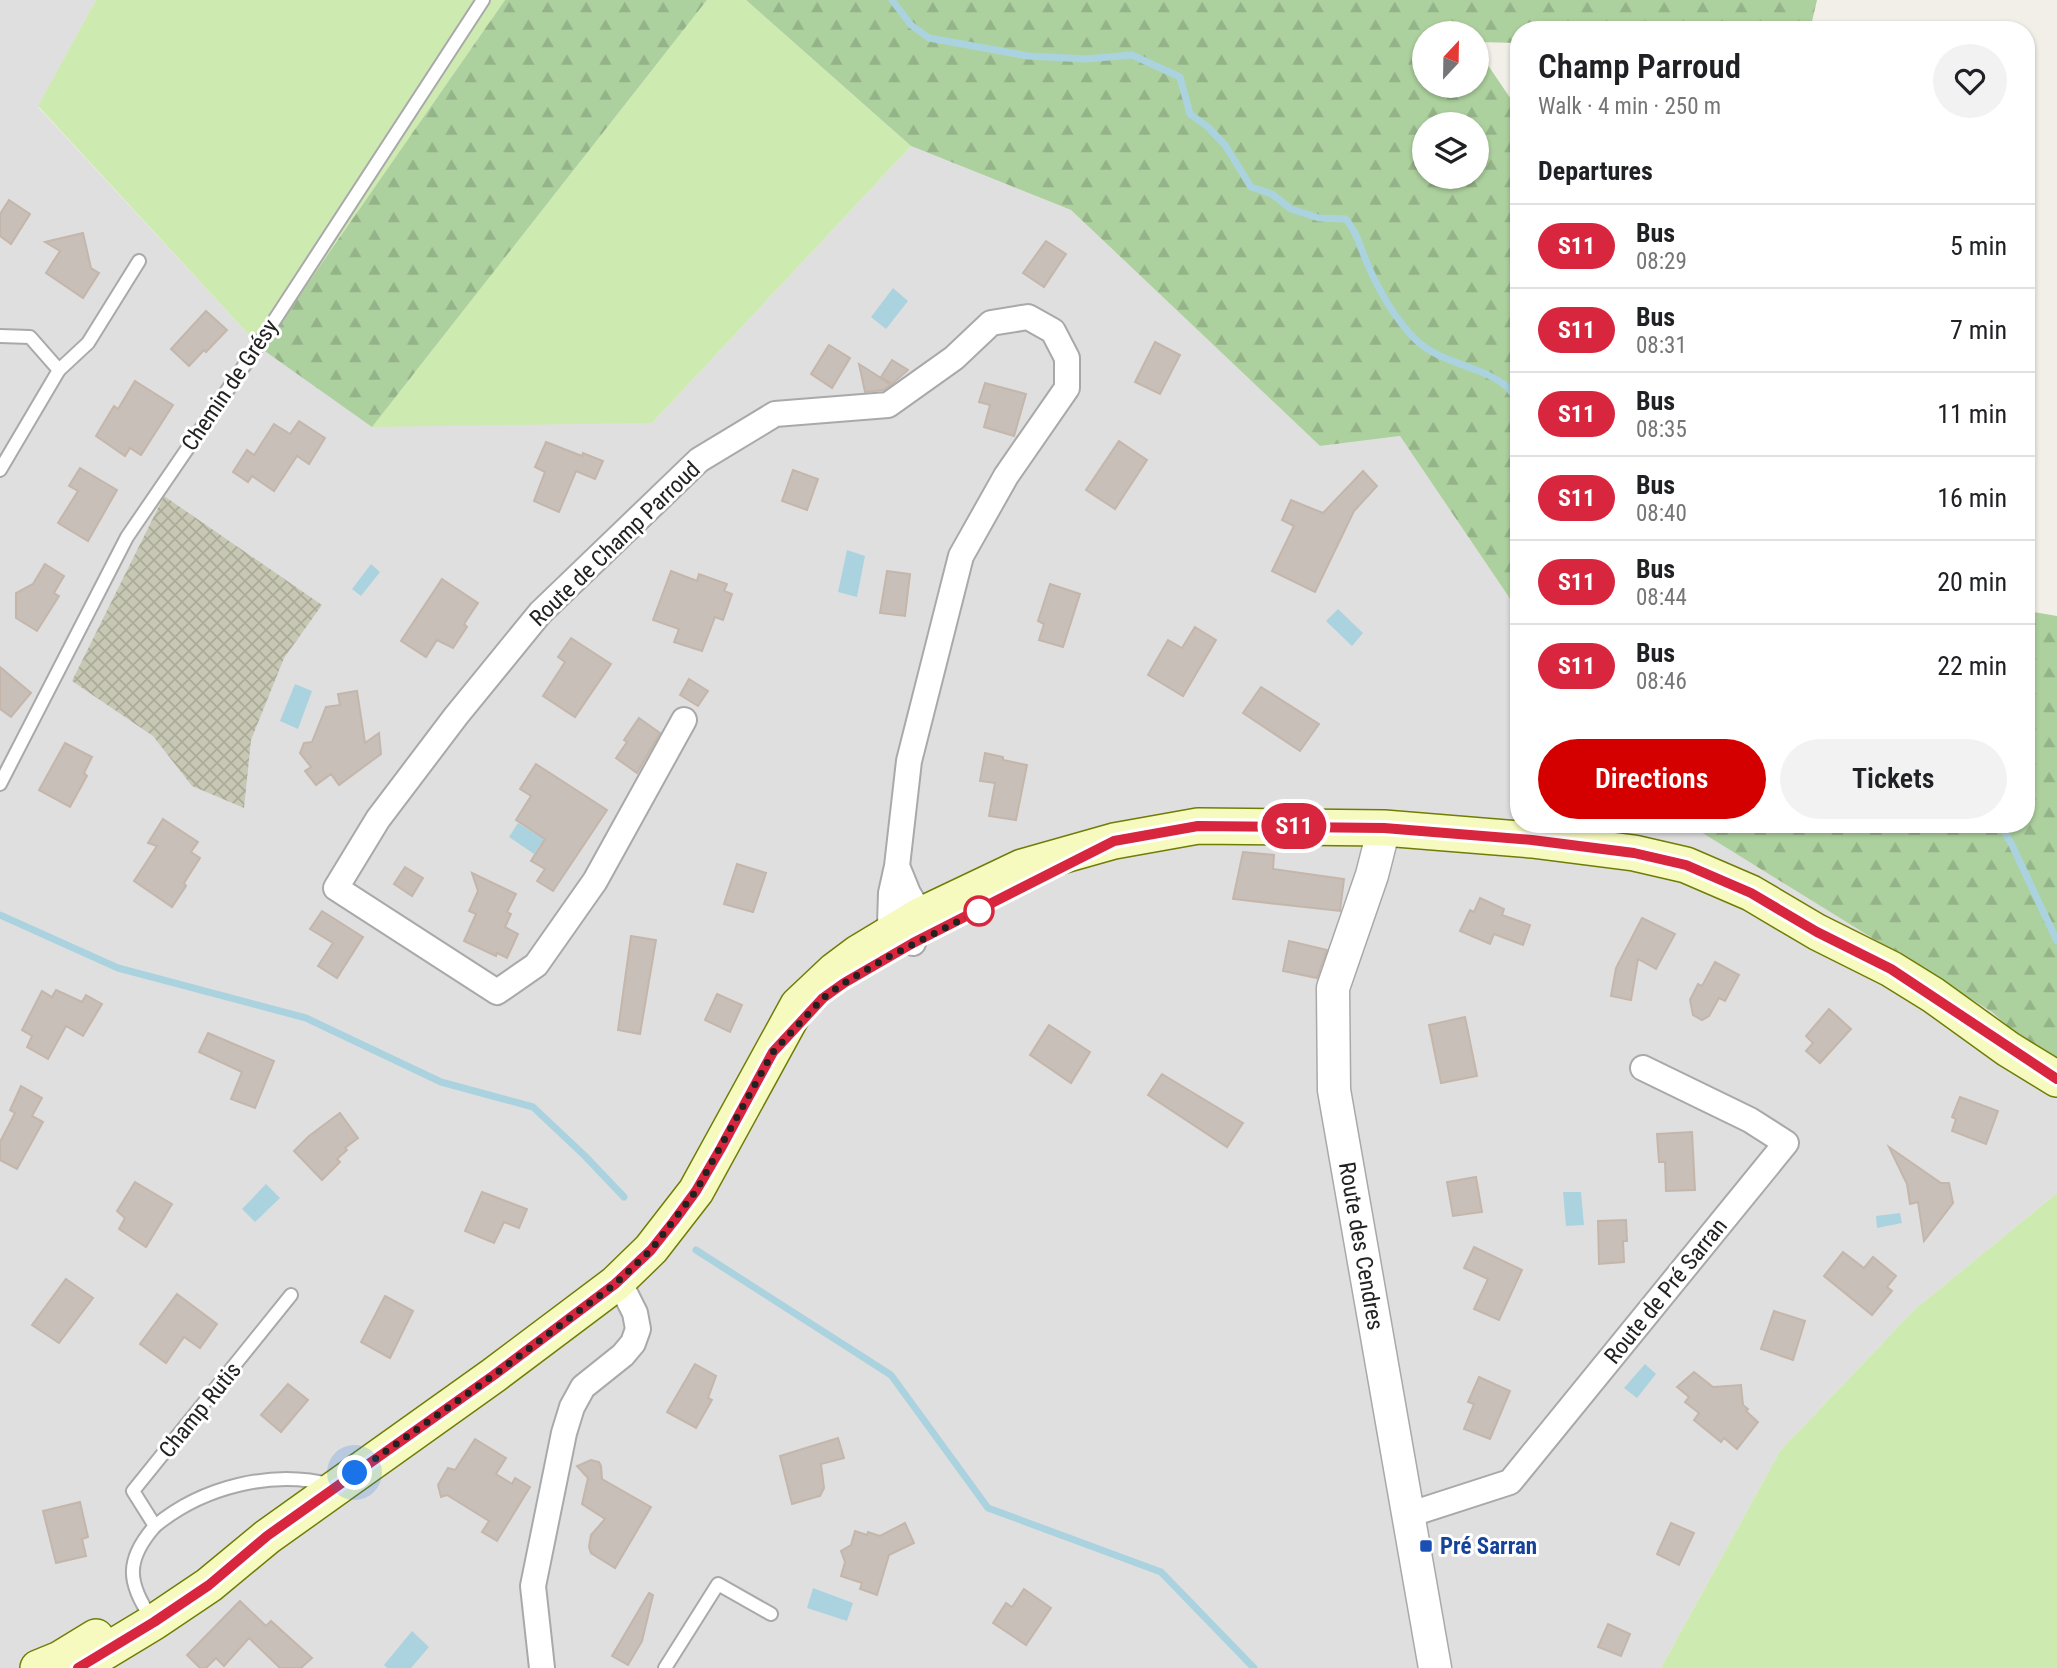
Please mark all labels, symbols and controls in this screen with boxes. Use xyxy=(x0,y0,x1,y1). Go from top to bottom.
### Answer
north arrow xyxy=(1412,21,1489,98)
map controls xyxy=(1412,21,1489,189)
button: heart xyxy=(1933,44,2007,118)
text: Champ Parroud xyxy=(1538,47,1741,86)
text: Walk · 4 min · 250 m xyxy=(1538,93,1721,120)
button: layers xyxy=(1412,112,1489,189)
text: Departures xyxy=(1538,156,1653,186)
text: Bus xyxy=(1636,218,1675,248)
text: 5 min xyxy=(1950,231,2007,261)
text: S11 xyxy=(1558,232,1595,260)
text: 08:29 xyxy=(1636,248,1687,275)
text: Bus xyxy=(1636,302,1675,332)
street label: Chemin de Grésy xyxy=(176,314,284,456)
text: 7 min xyxy=(1950,315,2007,345)
text: S11 xyxy=(1558,316,1595,344)
text: 08:31 xyxy=(1636,332,1687,359)
text: Bus xyxy=(1636,386,1675,416)
text: 11 min xyxy=(1937,399,2007,429)
text: S11 xyxy=(1558,400,1595,428)
text: 08:35 xyxy=(1636,416,1687,443)
street label: Route de Champ Parroud xyxy=(524,456,706,632)
text: Bus xyxy=(1636,470,1675,500)
text: 16 min xyxy=(1937,483,2007,513)
text: S11 xyxy=(1558,484,1595,512)
text: 08:40 xyxy=(1636,500,1687,527)
text: Bus xyxy=(1636,554,1675,584)
text: 20 min xyxy=(1937,567,2007,597)
text: S11 xyxy=(1558,568,1595,596)
text: 08:44 xyxy=(1636,584,1687,611)
text: Bus xyxy=(1636,638,1675,668)
text: 22 min xyxy=(1937,651,2007,681)
text: S11 xyxy=(1558,652,1595,680)
text: 08:46 xyxy=(1636,668,1687,695)
button: Directions xyxy=(1538,739,1766,819)
button: Tickets xyxy=(1780,739,2007,819)
line badge: S11 xyxy=(1254,803,1334,849)
text: S11 xyxy=(1275,812,1313,840)
unlabelled marker xyxy=(964,896,994,926)
street label: Route des Cendres xyxy=(1333,1160,1389,1332)
street label: Route de Pré Sarran xyxy=(1599,1213,1733,1369)
street label: Champ Rutis xyxy=(153,1357,247,1463)
your location xyxy=(337,1455,372,1490)
place label: Pré Sarran xyxy=(1440,1533,1537,1560)
marker: Pré Sarran xyxy=(1418,1538,1434,1554)

